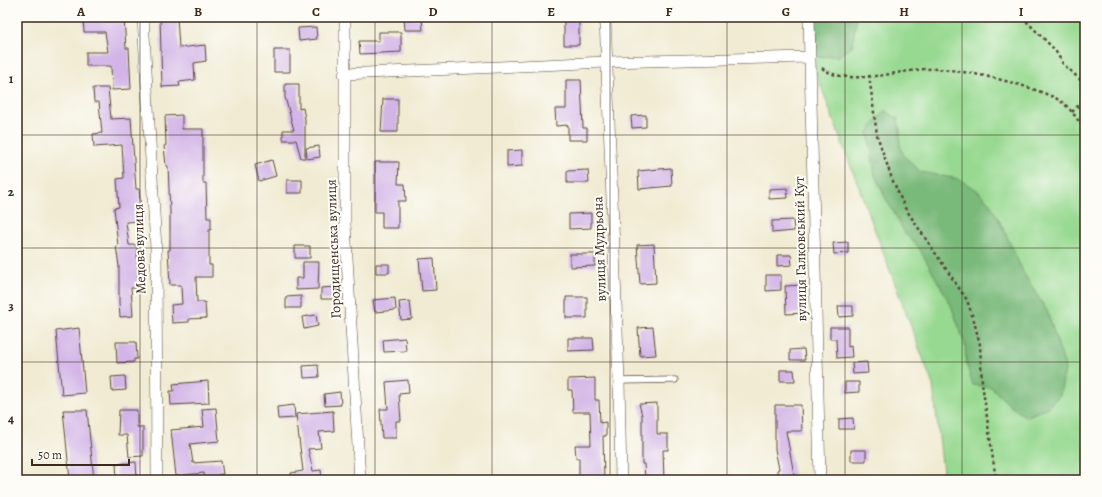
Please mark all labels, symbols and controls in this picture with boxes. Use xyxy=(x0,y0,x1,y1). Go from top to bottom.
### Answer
text: A xyxy=(76,3,86,20)
text: B xyxy=(194,3,202,20)
text: C xyxy=(312,3,320,20)
text: D xyxy=(428,3,438,20)
text: E xyxy=(547,3,555,20)
text: F xyxy=(666,3,673,20)
text: G xyxy=(782,3,790,20)
text: H xyxy=(899,3,909,20)
text: I xyxy=(1019,3,1024,20)
text: 1 xyxy=(9,70,14,87)
street label: вулиця Галковський Кут xyxy=(790,176,811,322)
street label: Городищенська вулиця xyxy=(322,179,345,319)
text: 2 xyxy=(8,183,15,200)
street label: вулиця Мудрьона xyxy=(588,195,611,302)
street label: Медова вулиця xyxy=(128,203,151,295)
text: 3 xyxy=(8,297,14,314)
text: 4 xyxy=(8,410,14,427)
scale bar xyxy=(32,441,129,467)
text: 50 m xyxy=(38,447,62,463)

